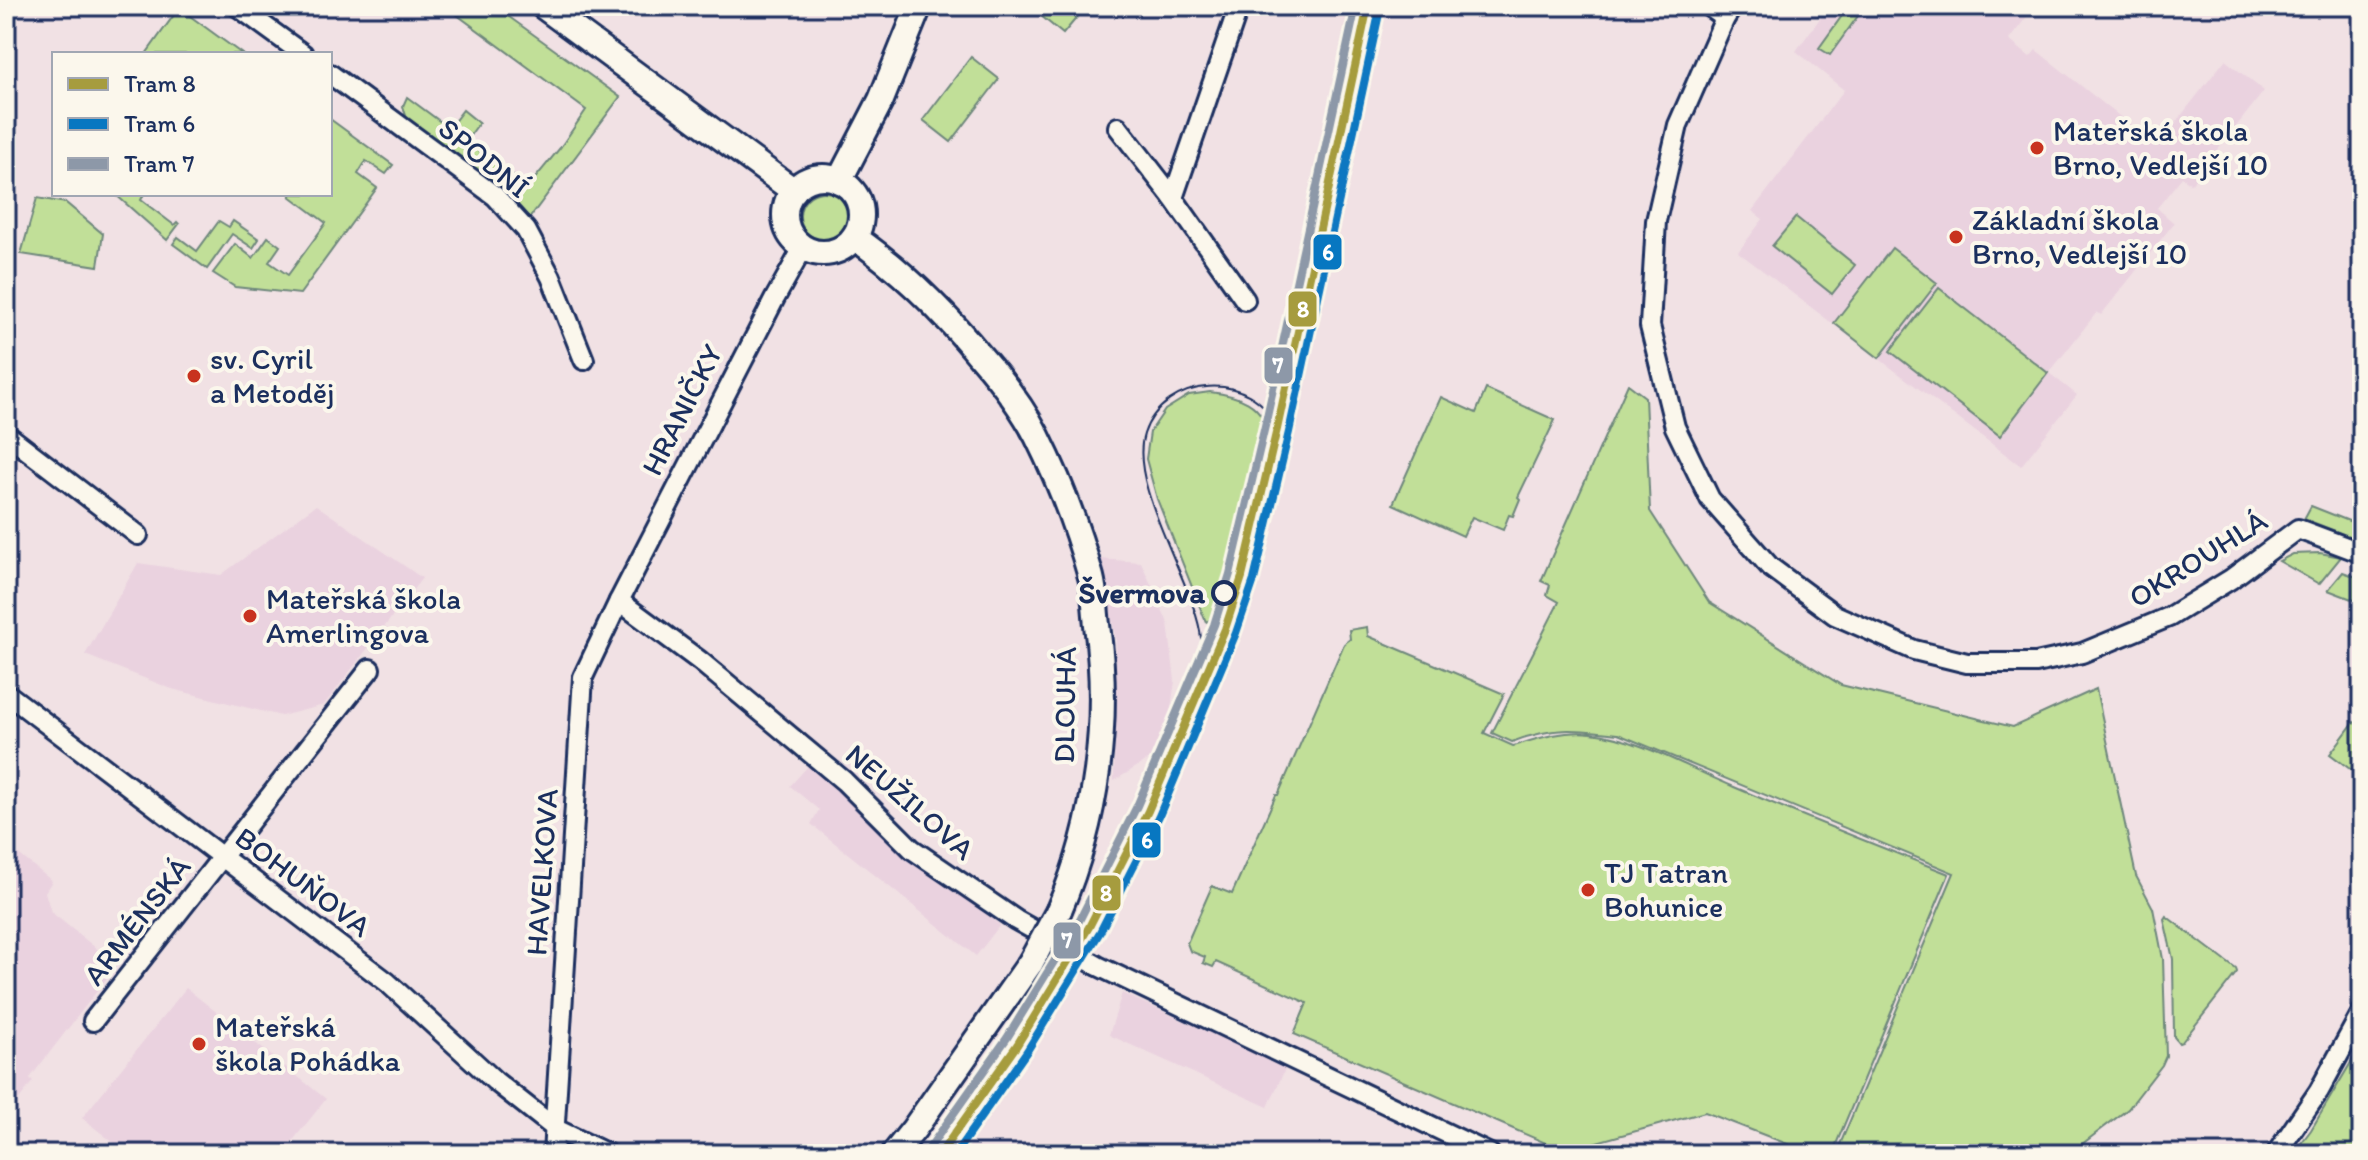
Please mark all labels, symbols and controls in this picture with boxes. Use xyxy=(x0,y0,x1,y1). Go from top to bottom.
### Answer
legend xyxy=(52,52,332,196)
text: Tram 8 xyxy=(124,69,196,98)
text: Tram 6 xyxy=(124,109,195,138)
street label: SPODNÍ xyxy=(431,110,538,206)
place label: Mateřská škola Brno, Vedlejší 10 xyxy=(2053,112,2268,183)
marker: Mateřská škola Brno, Vedlejší 10 xyxy=(2028,139,2046,157)
text: Tram 7 xyxy=(124,149,194,178)
place label: Základní škola Brno, Vedlejší 10 xyxy=(1972,201,2187,272)
marker: Základní škola Brno, Vedlejší 10 xyxy=(1947,228,1965,246)
line badge: 6 xyxy=(1312,233,1343,271)
text: 6 xyxy=(1322,239,1334,266)
line badge: 8 xyxy=(1287,290,1318,328)
text: 8 xyxy=(1297,296,1309,323)
street label: HRANIČKY xyxy=(633,338,730,481)
place label: sv. Cyril a Metoděj xyxy=(210,340,335,411)
line badge: 7 xyxy=(1263,346,1294,385)
text: 7 xyxy=(1272,352,1284,379)
marker: sv. Cyril a Metoděj xyxy=(185,367,203,385)
street label: OKROUHLÁ xyxy=(2122,502,2274,616)
place label: Švermova xyxy=(1079,574,1205,611)
place label: Mateřská škola Amerlingova xyxy=(266,580,461,651)
marker: Švermova xyxy=(1212,581,1236,605)
marker: Mateřská škola Amerlingova xyxy=(241,607,259,625)
street label: DLOUHÁ xyxy=(1045,646,1084,764)
street label: NEUŽILOVA xyxy=(838,736,982,868)
street label: HAVELKOVA xyxy=(517,787,566,957)
street label: BOHUŇOVA xyxy=(228,819,379,945)
line badge: 6 xyxy=(1131,821,1162,859)
text: 6 xyxy=(1141,827,1153,854)
street label: ARMÉNSKÁ xyxy=(75,849,198,992)
place label: TJ Tatran Bohunice xyxy=(1604,854,1728,925)
line badge: 8 xyxy=(1091,874,1122,912)
text: 8 xyxy=(1100,880,1112,907)
marker: TJ Tatran Bohunice xyxy=(1579,881,1597,899)
line badge: 7 xyxy=(1052,921,1082,960)
text: 7 xyxy=(1061,927,1073,954)
place label: Mateřská škola Pohádka xyxy=(215,1008,401,1079)
marker: Mateřská škola Pohádka xyxy=(190,1035,208,1053)

